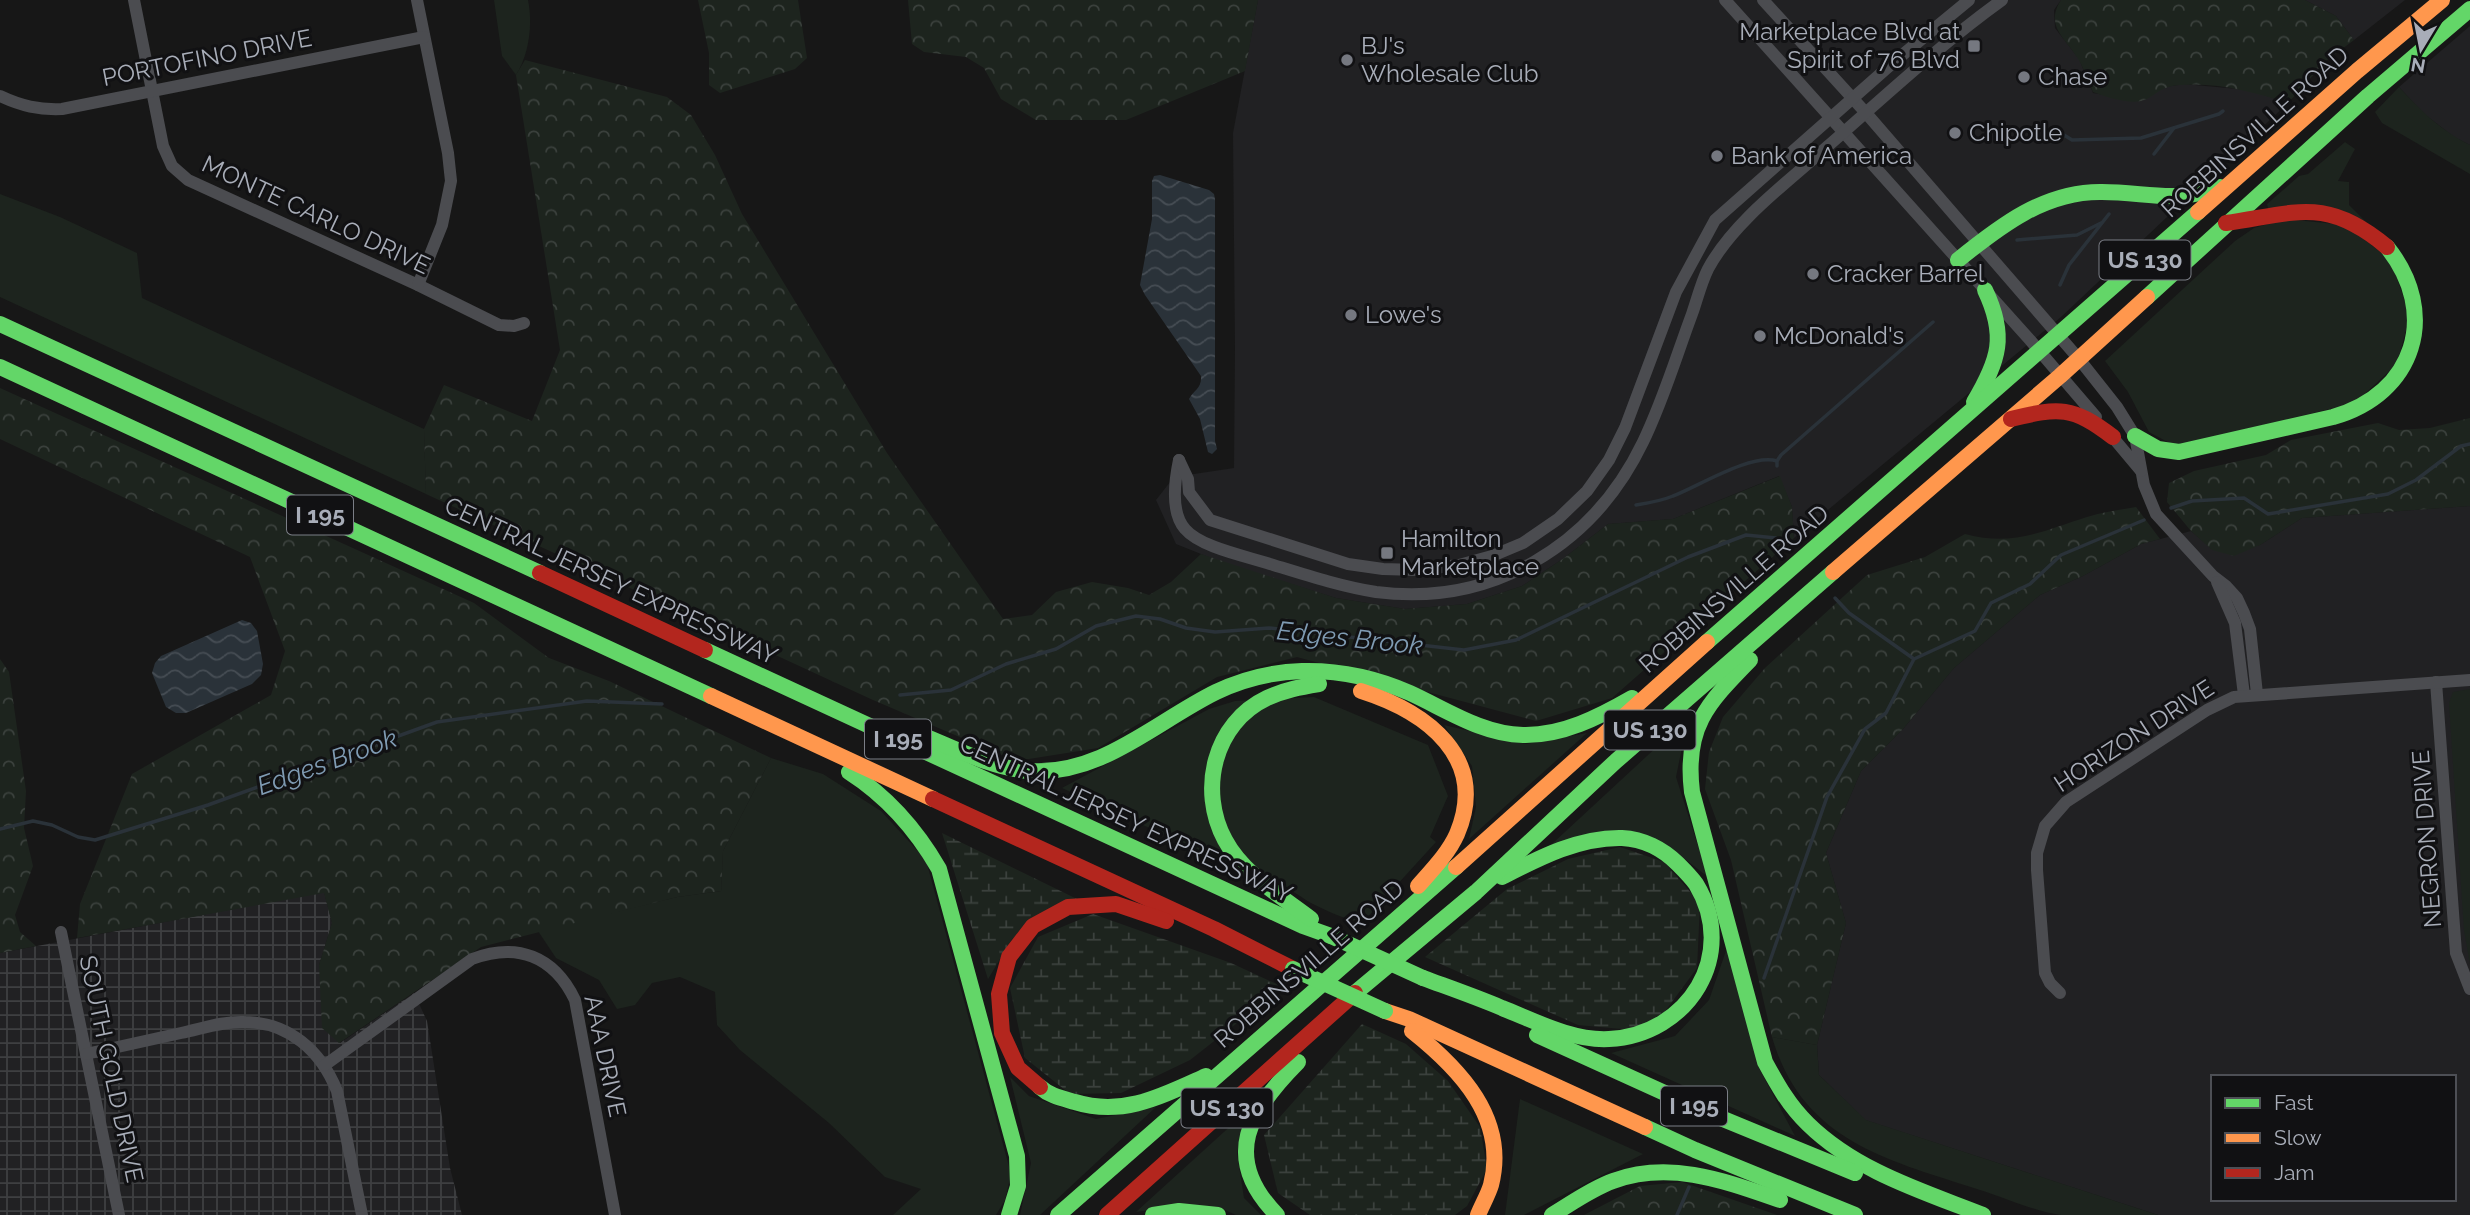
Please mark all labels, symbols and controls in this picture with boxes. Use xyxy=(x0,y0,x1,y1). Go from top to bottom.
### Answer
north arrow xyxy=(2386,14,2456,84)
place label: Marketplace Blvd at Spirit of 76 Blvd xyxy=(1739,17,1960,74)
street label: PORTOFINO DRIVE xyxy=(100,23,314,92)
place label: BJ's Wholesale Club xyxy=(1361,31,1538,88)
marker: Marketplace Blvd at Spirit of 76 Blvd xyxy=(1966,38,1982,54)
street label: ROBBINSVILLE ROAD xyxy=(2155,40,2354,223)
marker: BJ's Wholesale Club xyxy=(1339,52,1355,68)
text: N xyxy=(2409,54,2427,78)
place label: Chase xyxy=(2038,62,2107,91)
marker: Chase xyxy=(2016,69,2032,85)
place label: Chipotle xyxy=(1969,118,2062,147)
marker: Chipotle xyxy=(1947,125,1963,141)
place label: Bank of America xyxy=(1731,141,1912,170)
marker: Bank of America xyxy=(1709,148,1725,164)
street label: MONTE CARLO DRIVE xyxy=(198,149,435,280)
road number: US 130 xyxy=(2100,241,2190,280)
place label: Cracker Barrel xyxy=(1827,259,1985,288)
marker: Cracker Barrel xyxy=(1805,266,1821,282)
place label: Lowe's xyxy=(1365,300,1442,329)
marker: Lowe's xyxy=(1343,307,1359,323)
place label: McDonald's xyxy=(1774,321,1904,350)
marker: McDonald's xyxy=(1752,328,1768,344)
street label: CENTRAL JERSEY EXPRESSWAY xyxy=(440,490,783,671)
road number: I 195 xyxy=(287,495,353,534)
street label: ROBBINSVILLE ROAD xyxy=(1633,498,1834,679)
place label: Hamilton Marketplace xyxy=(1401,524,1539,581)
marker: Hamilton Marketplace xyxy=(1379,545,1395,561)
water label: Edges Brook xyxy=(1275,615,1425,661)
street label: HORIZON DRIVE xyxy=(2048,673,2219,798)
road number: US 130 xyxy=(1604,710,1696,750)
road number: I 195 xyxy=(865,720,931,758)
water label: Edges Brook xyxy=(253,723,401,801)
street label: CENTRAL JERSEY EXPRESSWAY xyxy=(955,728,1298,909)
street label: NEGRON DRIVE xyxy=(2406,749,2447,929)
street label: ROBBINSVILLE ROAD xyxy=(1208,873,1409,1054)
street label: SOUTH GOLD DRIVE xyxy=(73,953,150,1185)
street label: AAA DRIVE xyxy=(578,992,633,1119)
legend xyxy=(2211,1075,2456,1201)
road number: I 195 xyxy=(1661,1086,1727,1126)
road number: US 130 xyxy=(1182,1088,1272,1128)
text: Fast xyxy=(2274,1090,2314,1115)
text: Slow xyxy=(2274,1125,2322,1150)
text: Jam xyxy=(2274,1160,2315,1185)

